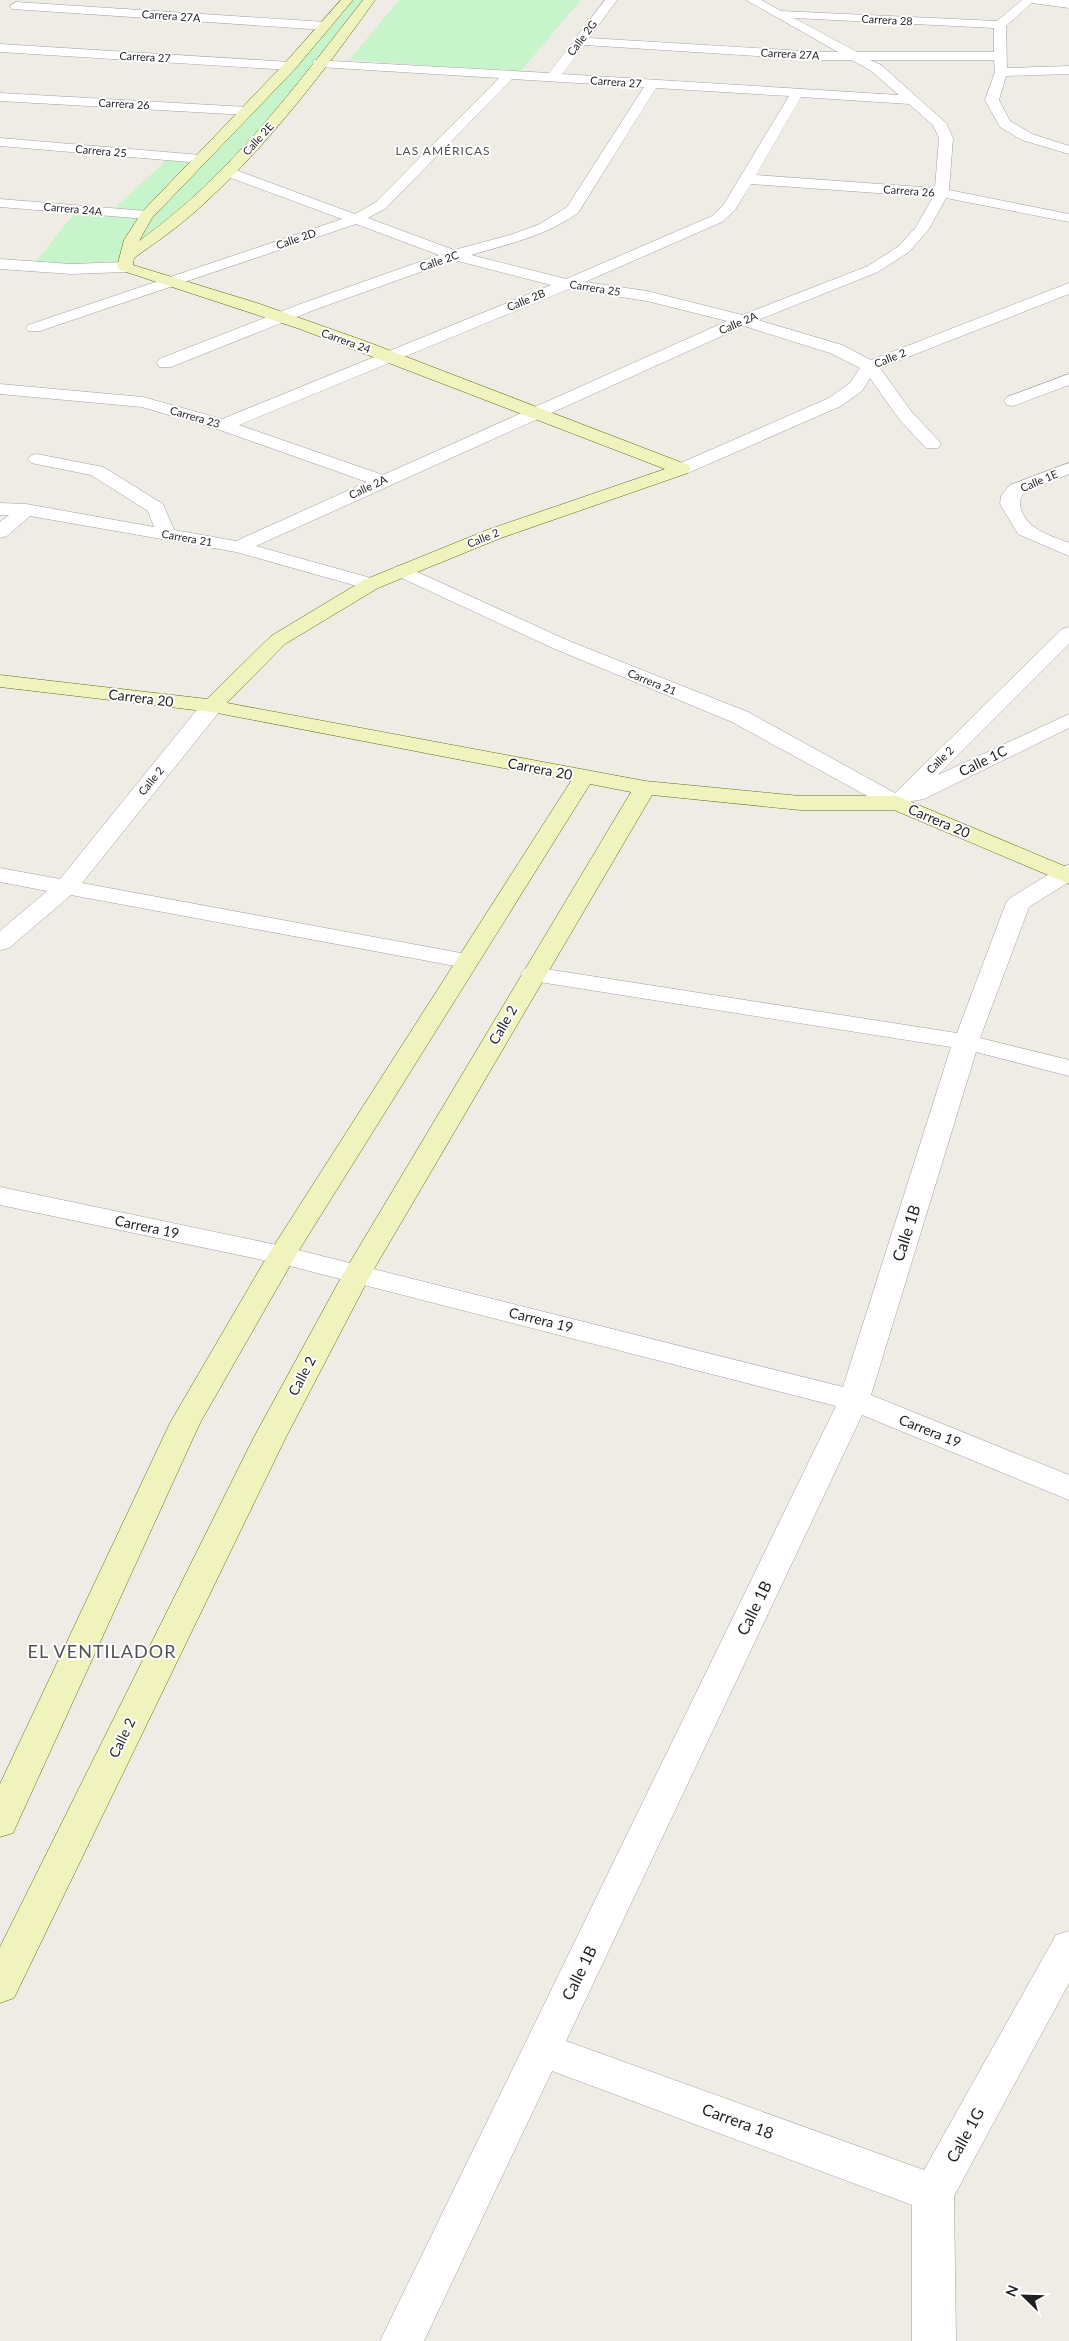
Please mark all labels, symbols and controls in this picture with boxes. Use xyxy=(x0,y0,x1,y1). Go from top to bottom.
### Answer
street label: Carrera 27A xyxy=(141,7,201,24)
street label: Carrera 28 xyxy=(861,12,913,27)
street label: Calle 2G xyxy=(564,17,599,58)
street label: Carrera 27A xyxy=(760,45,820,62)
street label: Carrera 27 xyxy=(119,49,171,64)
street label: Carrera 27 xyxy=(590,73,642,90)
street label: Carrera 26 xyxy=(98,96,150,111)
street label: Calle 2E xyxy=(240,120,276,158)
street label: Carrera 25 xyxy=(75,142,127,159)
district label: LAS AMÉRICAS xyxy=(395,143,491,158)
street label: Carrera 26 xyxy=(883,182,935,199)
street label: Carrera 24A xyxy=(43,199,103,218)
street label: Calle 2D xyxy=(274,226,318,251)
street label: Calle 2C xyxy=(418,248,461,273)
street label: Carrera 25 xyxy=(569,277,621,298)
street label: Calle 2B xyxy=(505,286,547,313)
street label: Calle 2A xyxy=(717,308,759,336)
street label: Carrera 24 xyxy=(320,326,373,356)
street label: Calle 2 xyxy=(872,345,908,370)
street label: Carrera 23 xyxy=(169,403,222,430)
street label: Calle 1E xyxy=(1018,467,1059,494)
street label: Calle 2A xyxy=(347,472,389,501)
street label: Calle 2 xyxy=(465,525,501,550)
street label: Carrera 21 xyxy=(161,527,214,548)
street label: Carrera 21 xyxy=(626,666,678,697)
street label: Carrera 20 xyxy=(108,685,175,710)
street label: Calle 1C xyxy=(956,741,1010,779)
street label: Calle 2 xyxy=(923,743,956,776)
street label: Carrera 20 xyxy=(506,754,574,783)
street label: Calle 2 xyxy=(135,764,166,798)
street label: Carrera 20 xyxy=(906,800,973,841)
street label: Calle 2 xyxy=(485,1002,520,1047)
street label: Calle 1B xyxy=(887,1202,924,1264)
street label: Carrera 19 xyxy=(113,1211,181,1242)
street label: Carrera 19 xyxy=(507,1303,575,1336)
street label: Calle 2 xyxy=(284,1353,319,1398)
street label: Carrera 19 xyxy=(897,1410,964,1451)
street label: Calle 1B xyxy=(732,1577,775,1638)
district label: EL VENTILADOR xyxy=(28,1640,176,1662)
street label: Calle 2 xyxy=(105,1715,138,1760)
street label: Calle 1B xyxy=(557,1942,600,2003)
street label: Carrera 18 xyxy=(700,2099,777,2142)
street label: Calle 1G xyxy=(942,2104,987,2165)
north arrow xyxy=(999,2271,1049,2321)
text: N xyxy=(1002,2282,1022,2299)

